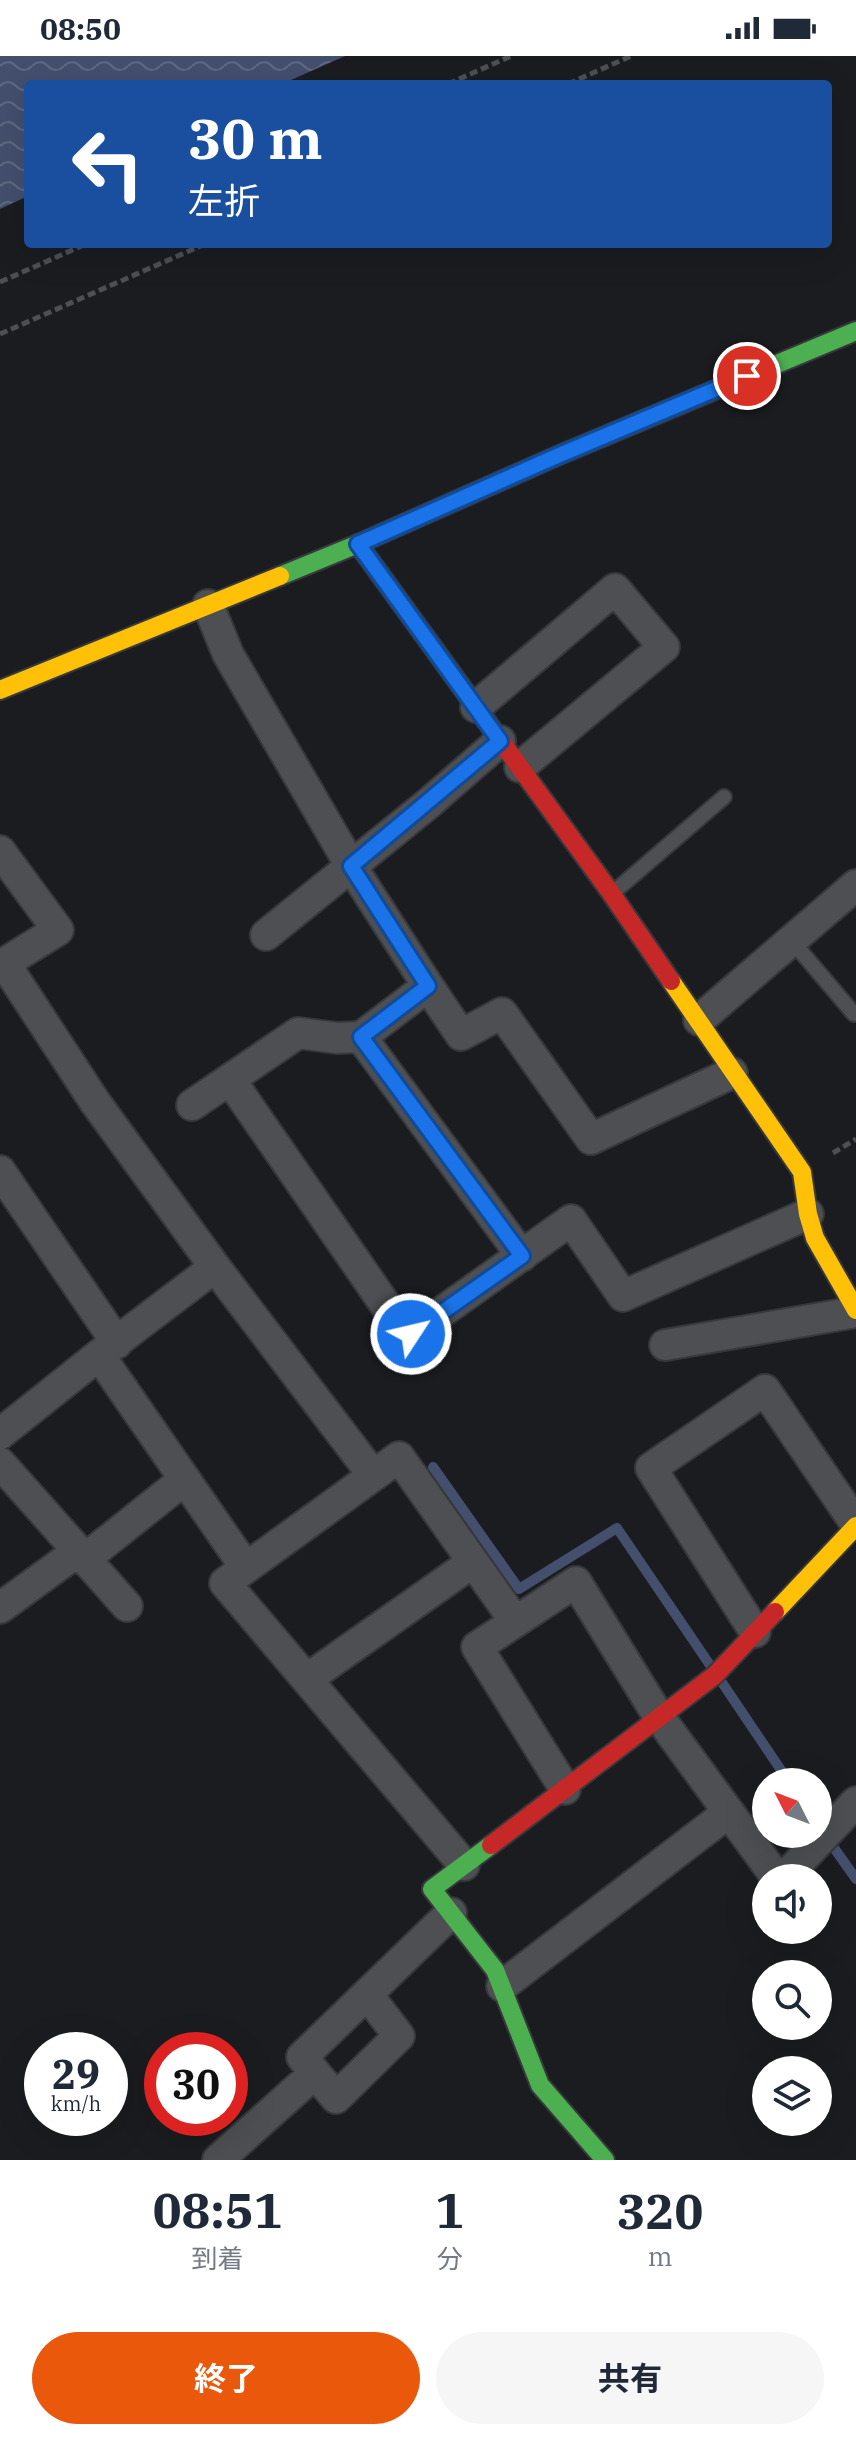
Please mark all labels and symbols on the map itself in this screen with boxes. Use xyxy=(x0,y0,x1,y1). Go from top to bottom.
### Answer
pin xyxy=(713,342,781,410)
position arrow xyxy=(369,1292,453,1376)
north arrow xyxy=(752,1768,832,1848)
speed limit sign: 30 xyxy=(144,2032,248,2136)

